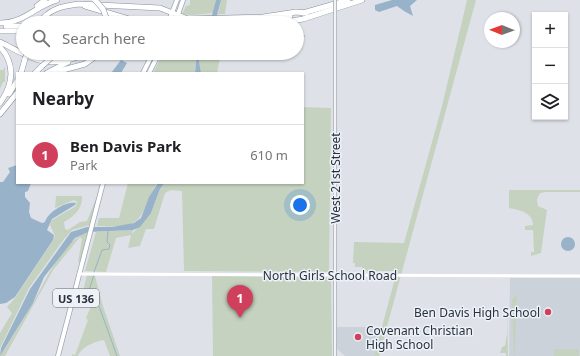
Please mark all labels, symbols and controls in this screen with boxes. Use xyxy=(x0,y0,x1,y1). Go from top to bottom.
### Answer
north arrow xyxy=(484,12,520,48)
map controls xyxy=(532,12,568,120)
button: + xyxy=(532,12,568,48)
search box xyxy=(16,16,304,60)
icon: search xyxy=(30,27,52,49)
text: Search here xyxy=(62,28,145,48)
button: − xyxy=(532,48,568,84)
button: layers xyxy=(532,84,568,120)
text: Nearby xyxy=(32,87,94,110)
street label: West 21st Street xyxy=(327,132,344,224)
text: Ben Davis Park xyxy=(70,136,181,156)
text: 1 xyxy=(41,146,49,164)
text: 610 m xyxy=(250,146,288,164)
text: Park xyxy=(70,156,97,174)
your location xyxy=(290,195,310,215)
street label: North Girls School Road xyxy=(263,267,397,284)
pin: 1 xyxy=(227,285,253,318)
road number: US 136 xyxy=(53,289,99,307)
place label: Ben Davis High School xyxy=(414,304,540,321)
marker: Ben Davis High School xyxy=(543,307,553,317)
place label: Covenant Christian High School xyxy=(366,322,473,353)
marker: Covenant Christian High School xyxy=(353,332,363,342)

